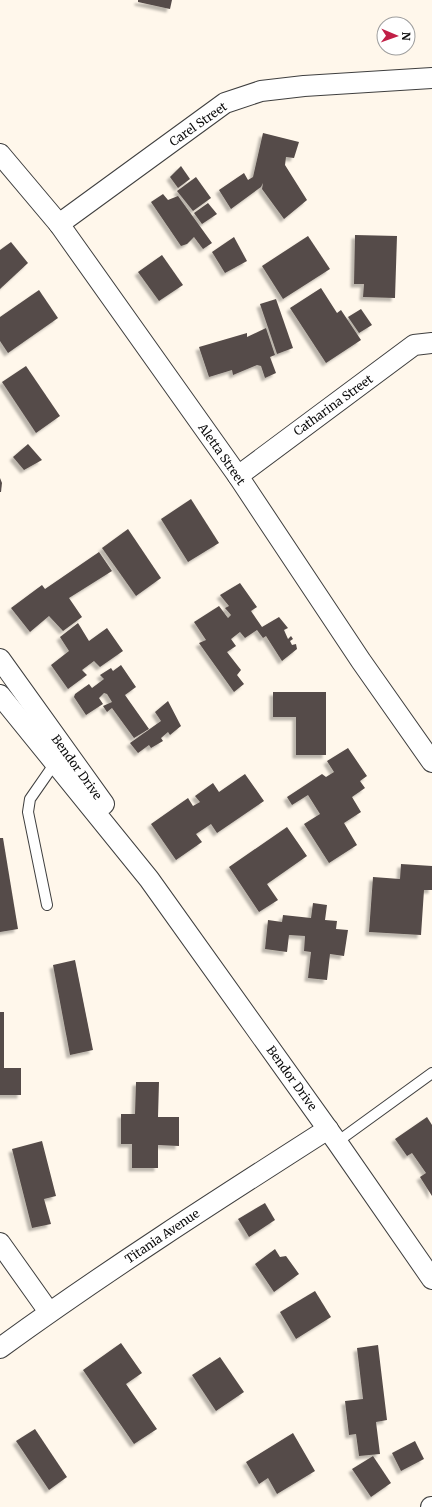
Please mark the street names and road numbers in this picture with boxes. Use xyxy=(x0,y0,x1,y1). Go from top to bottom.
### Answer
street label: Carel Street xyxy=(166,99,230,149)
street label: Catharina Street xyxy=(291,371,376,439)
street label: Aletta Street xyxy=(195,419,249,488)
street label: Bendor Drive xyxy=(49,732,105,802)
street label: Bendor Drive xyxy=(264,1043,320,1113)
street label: Titania Avenue xyxy=(122,1206,202,1266)

